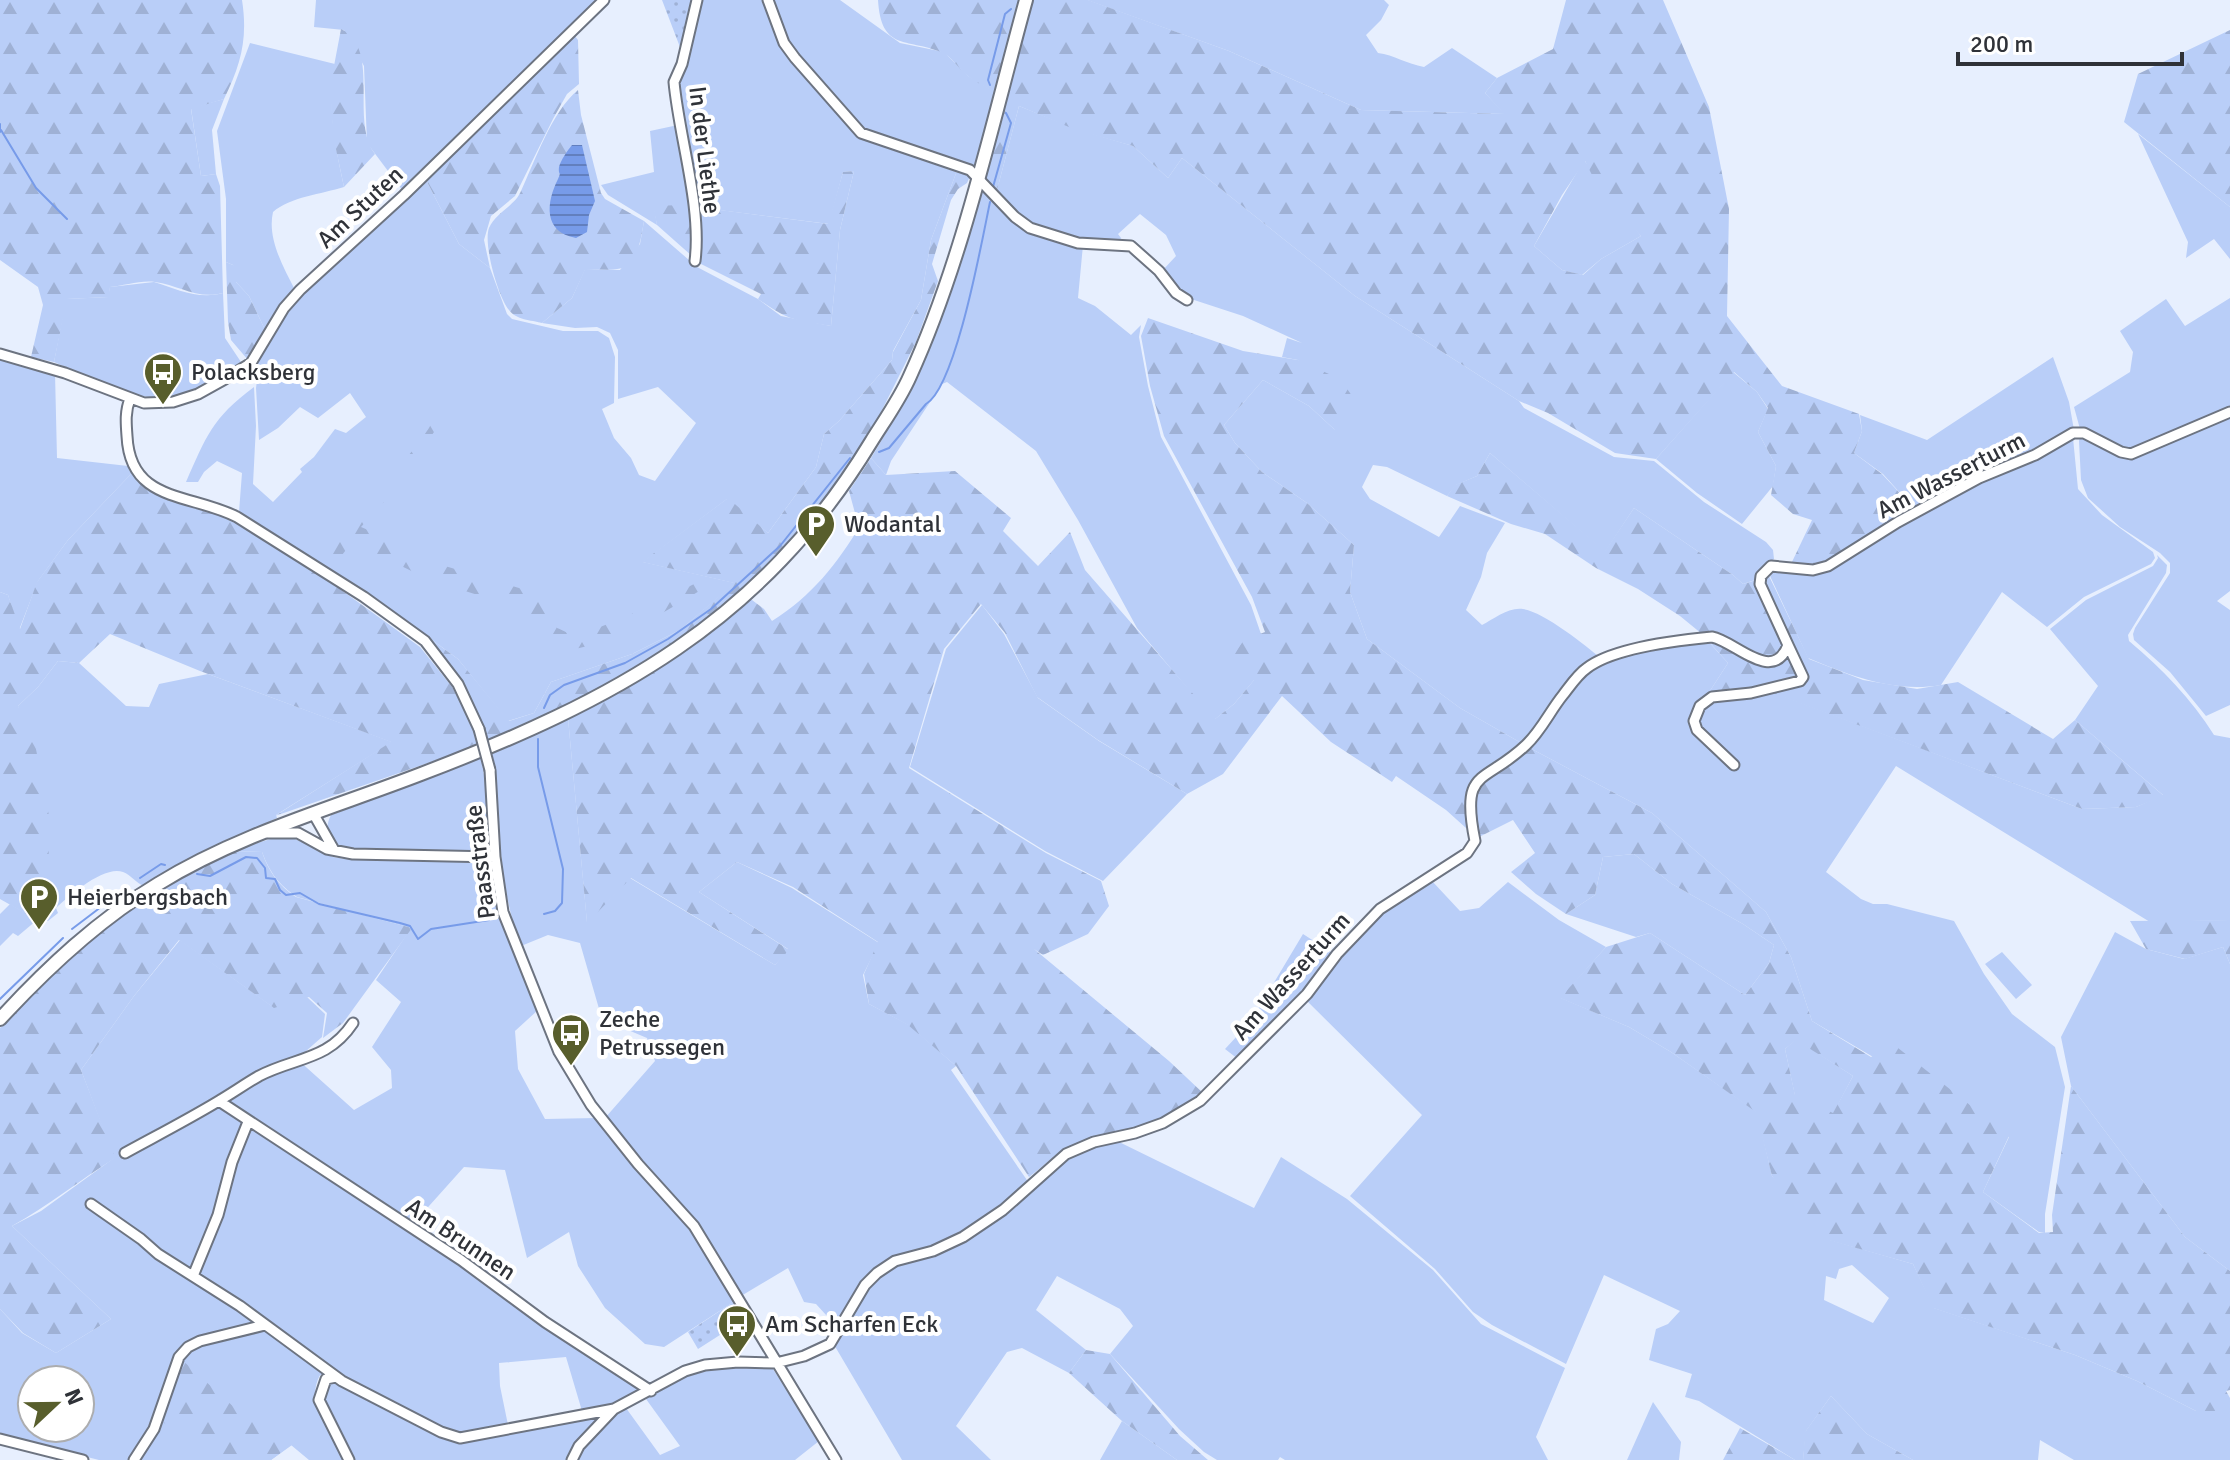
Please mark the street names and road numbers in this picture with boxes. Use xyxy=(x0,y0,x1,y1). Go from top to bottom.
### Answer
street label: In der Liethe xyxy=(682,84,728,216)
street label: Am Stuten xyxy=(311,159,409,255)
street label: Am Wasserturm xyxy=(1872,425,2030,525)
street label: Paasstraße xyxy=(458,803,502,921)
street label: Am Wasserturm xyxy=(1225,906,1357,1046)
street label: Am Brunnen xyxy=(400,1191,522,1287)

